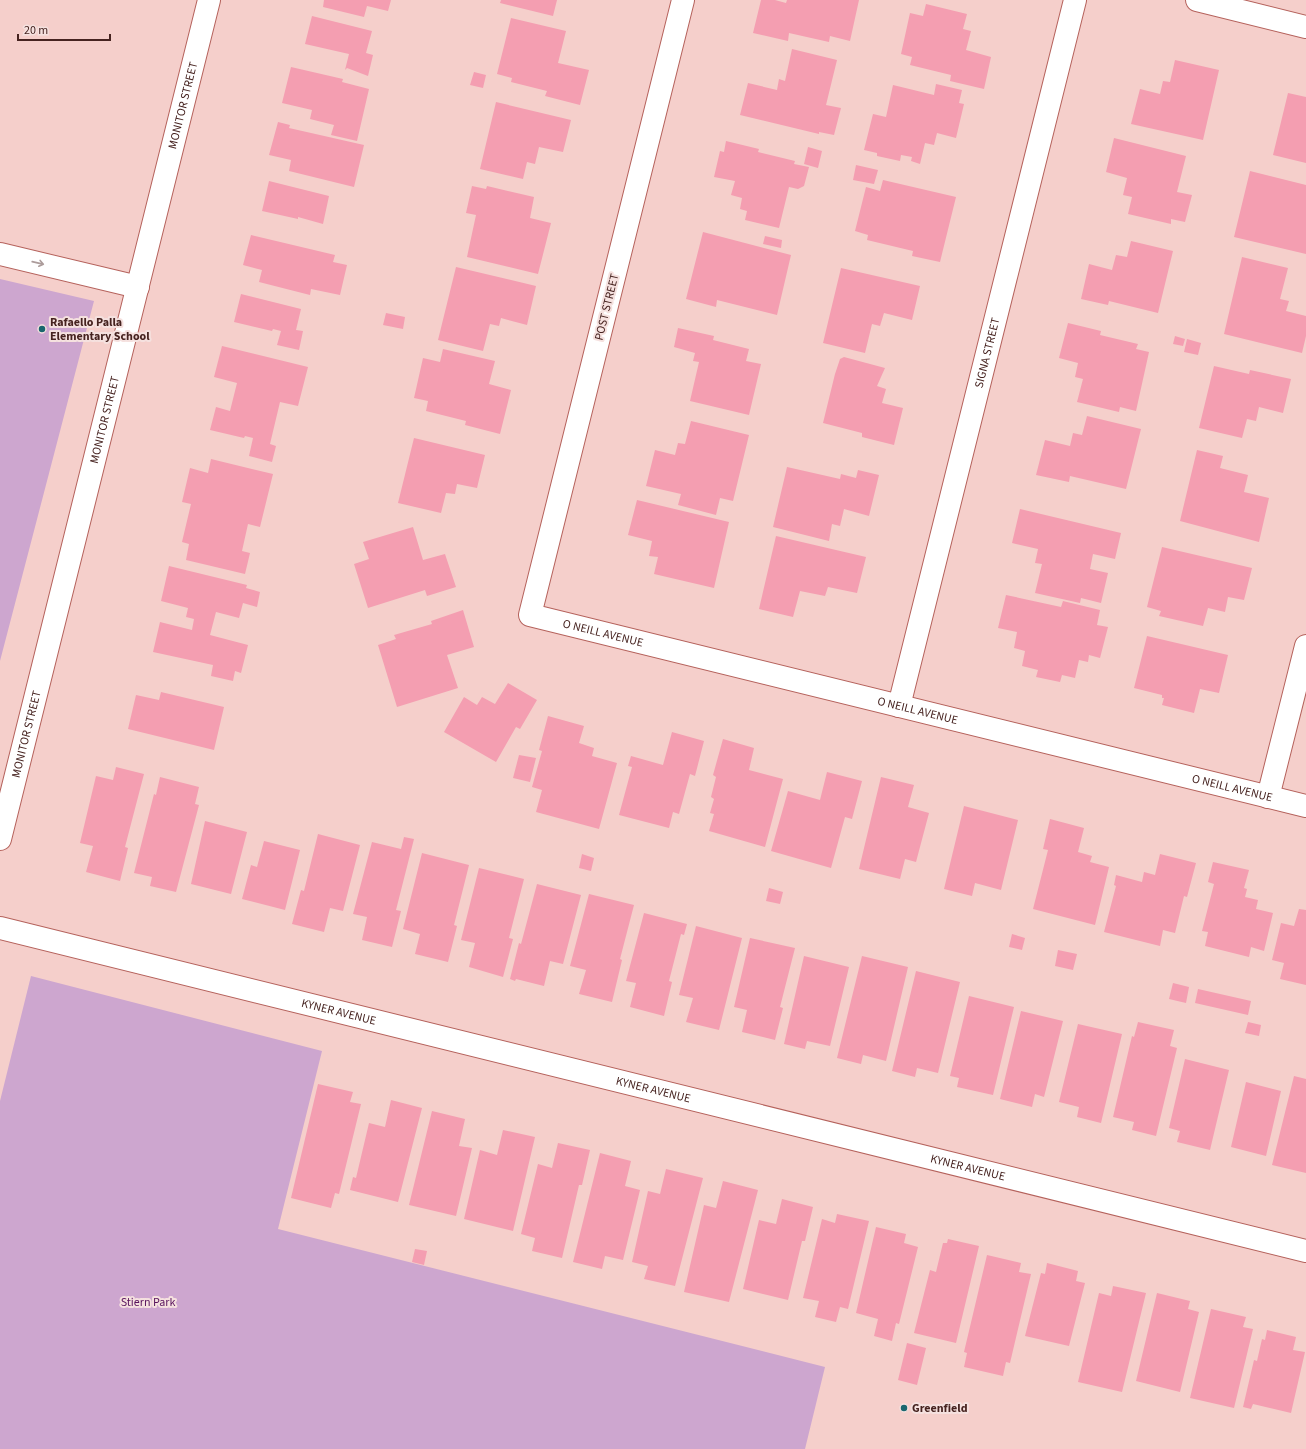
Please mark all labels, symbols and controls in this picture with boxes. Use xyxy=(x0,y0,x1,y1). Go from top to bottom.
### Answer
scale bar xyxy=(18,16,110,42)
text: 20 m xyxy=(24,22,48,39)
street label: MONITOR STREET xyxy=(164,59,202,151)
one-way arrow xyxy=(31,260,44,268)
street label: POST STREET xyxy=(590,271,624,342)
place label: Rafaello Palla Elementary School xyxy=(50,314,150,345)
street label: SIGNA STREET xyxy=(970,315,1004,390)
marker: Rafaello Palla Elementary School xyxy=(37,324,47,334)
street label: MONITOR STREET xyxy=(85,374,124,465)
street label: O NEILL AVENUE xyxy=(561,615,645,651)
street label: MONITOR STREET xyxy=(7,688,45,780)
street label: O NEILL AVENUE xyxy=(876,692,960,729)
street label: O NEILL AVENUE xyxy=(1190,770,1274,806)
street label: KYNER AVENUE xyxy=(300,994,378,1029)
street label: KYNER AVENUE xyxy=(614,1072,693,1107)
street label: KYNER AVENUE xyxy=(929,1150,1007,1185)
park label: Stiern Park xyxy=(121,1294,175,1311)
place label: Greenfield xyxy=(912,1400,968,1417)
marker: Greenfield xyxy=(899,1403,909,1413)

